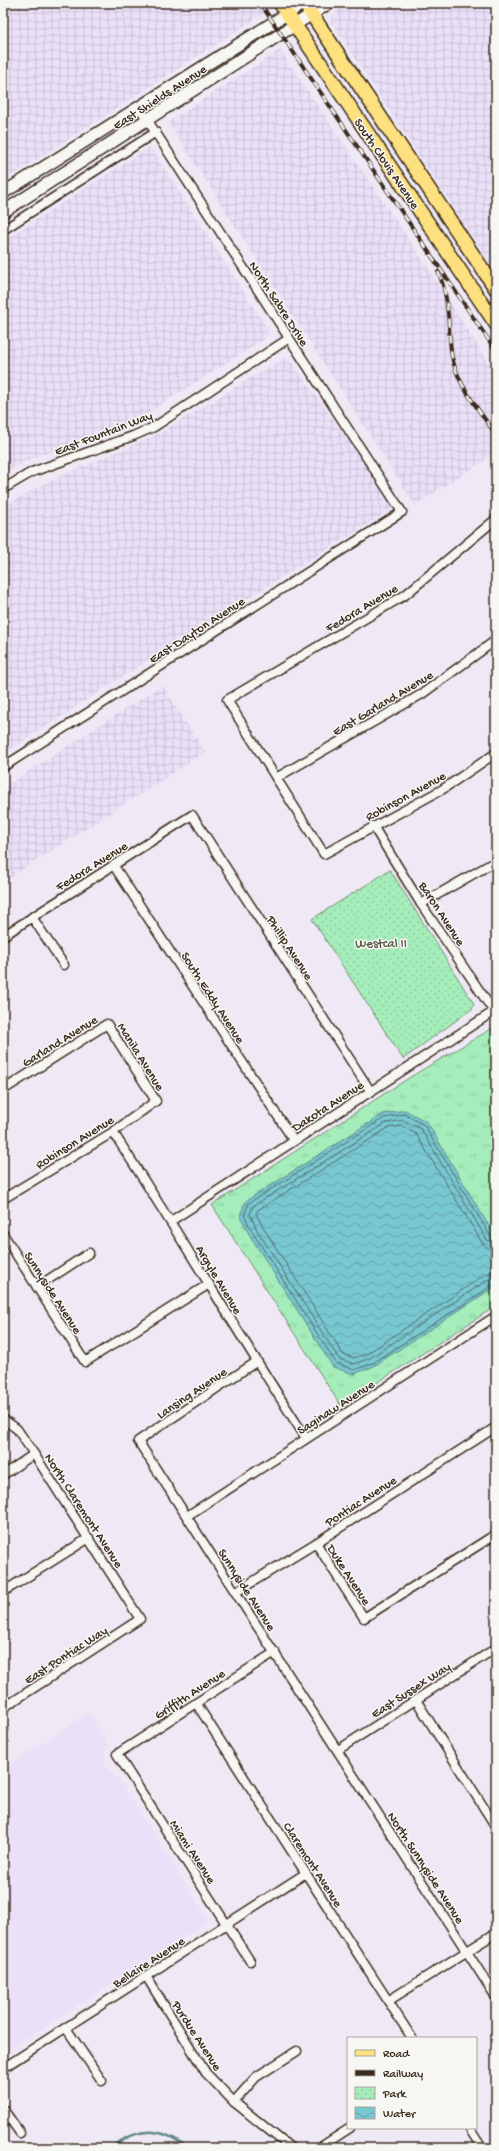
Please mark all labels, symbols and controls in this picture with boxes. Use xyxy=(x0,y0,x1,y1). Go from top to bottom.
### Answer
street label: East Shields Avenue xyxy=(111,62,210,134)
street label: South Clovis Avenue xyxy=(350,116,422,213)
street label: North Sabre Drive xyxy=(245,259,311,350)
street label: East Fountain Way xyxy=(53,409,155,460)
street label: Fedora Avenue xyxy=(323,582,401,637)
street label: East Dayton Avenue xyxy=(147,594,248,668)
street label: East Garland Avenue xyxy=(330,668,436,740)
street label: Robinson Avenue xyxy=(364,769,449,825)
street label: Fedora Avenue xyxy=(53,839,131,896)
street label: Baron Avenue xyxy=(414,879,467,950)
street label: Phillip Avenue xyxy=(262,912,316,984)
park label: Westcal II xyxy=(355,937,407,952)
street label: South Eddy Avenue xyxy=(177,950,247,1047)
street label: Garland Avenue xyxy=(20,1013,101,1071)
street label: Manila Avenue xyxy=(113,1020,167,1094)
street label: Dakota Avenue xyxy=(289,1078,367,1137)
street label: Robinson Avenue xyxy=(33,1113,117,1173)
street label: Argyle Avenue xyxy=(191,1243,244,1318)
street label: Sunnyside Avenue xyxy=(20,1249,84,1338)
street label: Lansing Avenue xyxy=(154,1365,231,1423)
street label: Saginaw Avenue xyxy=(295,1377,378,1439)
street label: North Claremont Avenue xyxy=(40,1451,126,1572)
street label: Pontiac Avenue xyxy=(322,1473,400,1531)
street label: Duke Avenue xyxy=(322,1541,373,1609)
street label: Sunnyside Avenue xyxy=(214,1546,278,1635)
street label: East Pontiac Way xyxy=(22,1623,111,1689)
street label: East Sussex Way xyxy=(369,1660,454,1722)
street label: Griffith Avenue xyxy=(152,1667,229,1723)
street label: North Sunnyside Avenue xyxy=(383,1810,467,1927)
street label: Miami Avenue xyxy=(166,1818,218,1887)
street label: Claremont Avenue xyxy=(279,1820,345,1911)
street label: Bellaire Avenue xyxy=(110,1934,188,1992)
street label: Purdue Avenue xyxy=(167,1998,224,2074)
legend xyxy=(347,2037,477,2129)
text: Road xyxy=(383,2048,410,2062)
text: Railway xyxy=(383,2068,423,2082)
text: Park xyxy=(382,2088,408,2102)
text: Water xyxy=(383,2108,417,2122)

